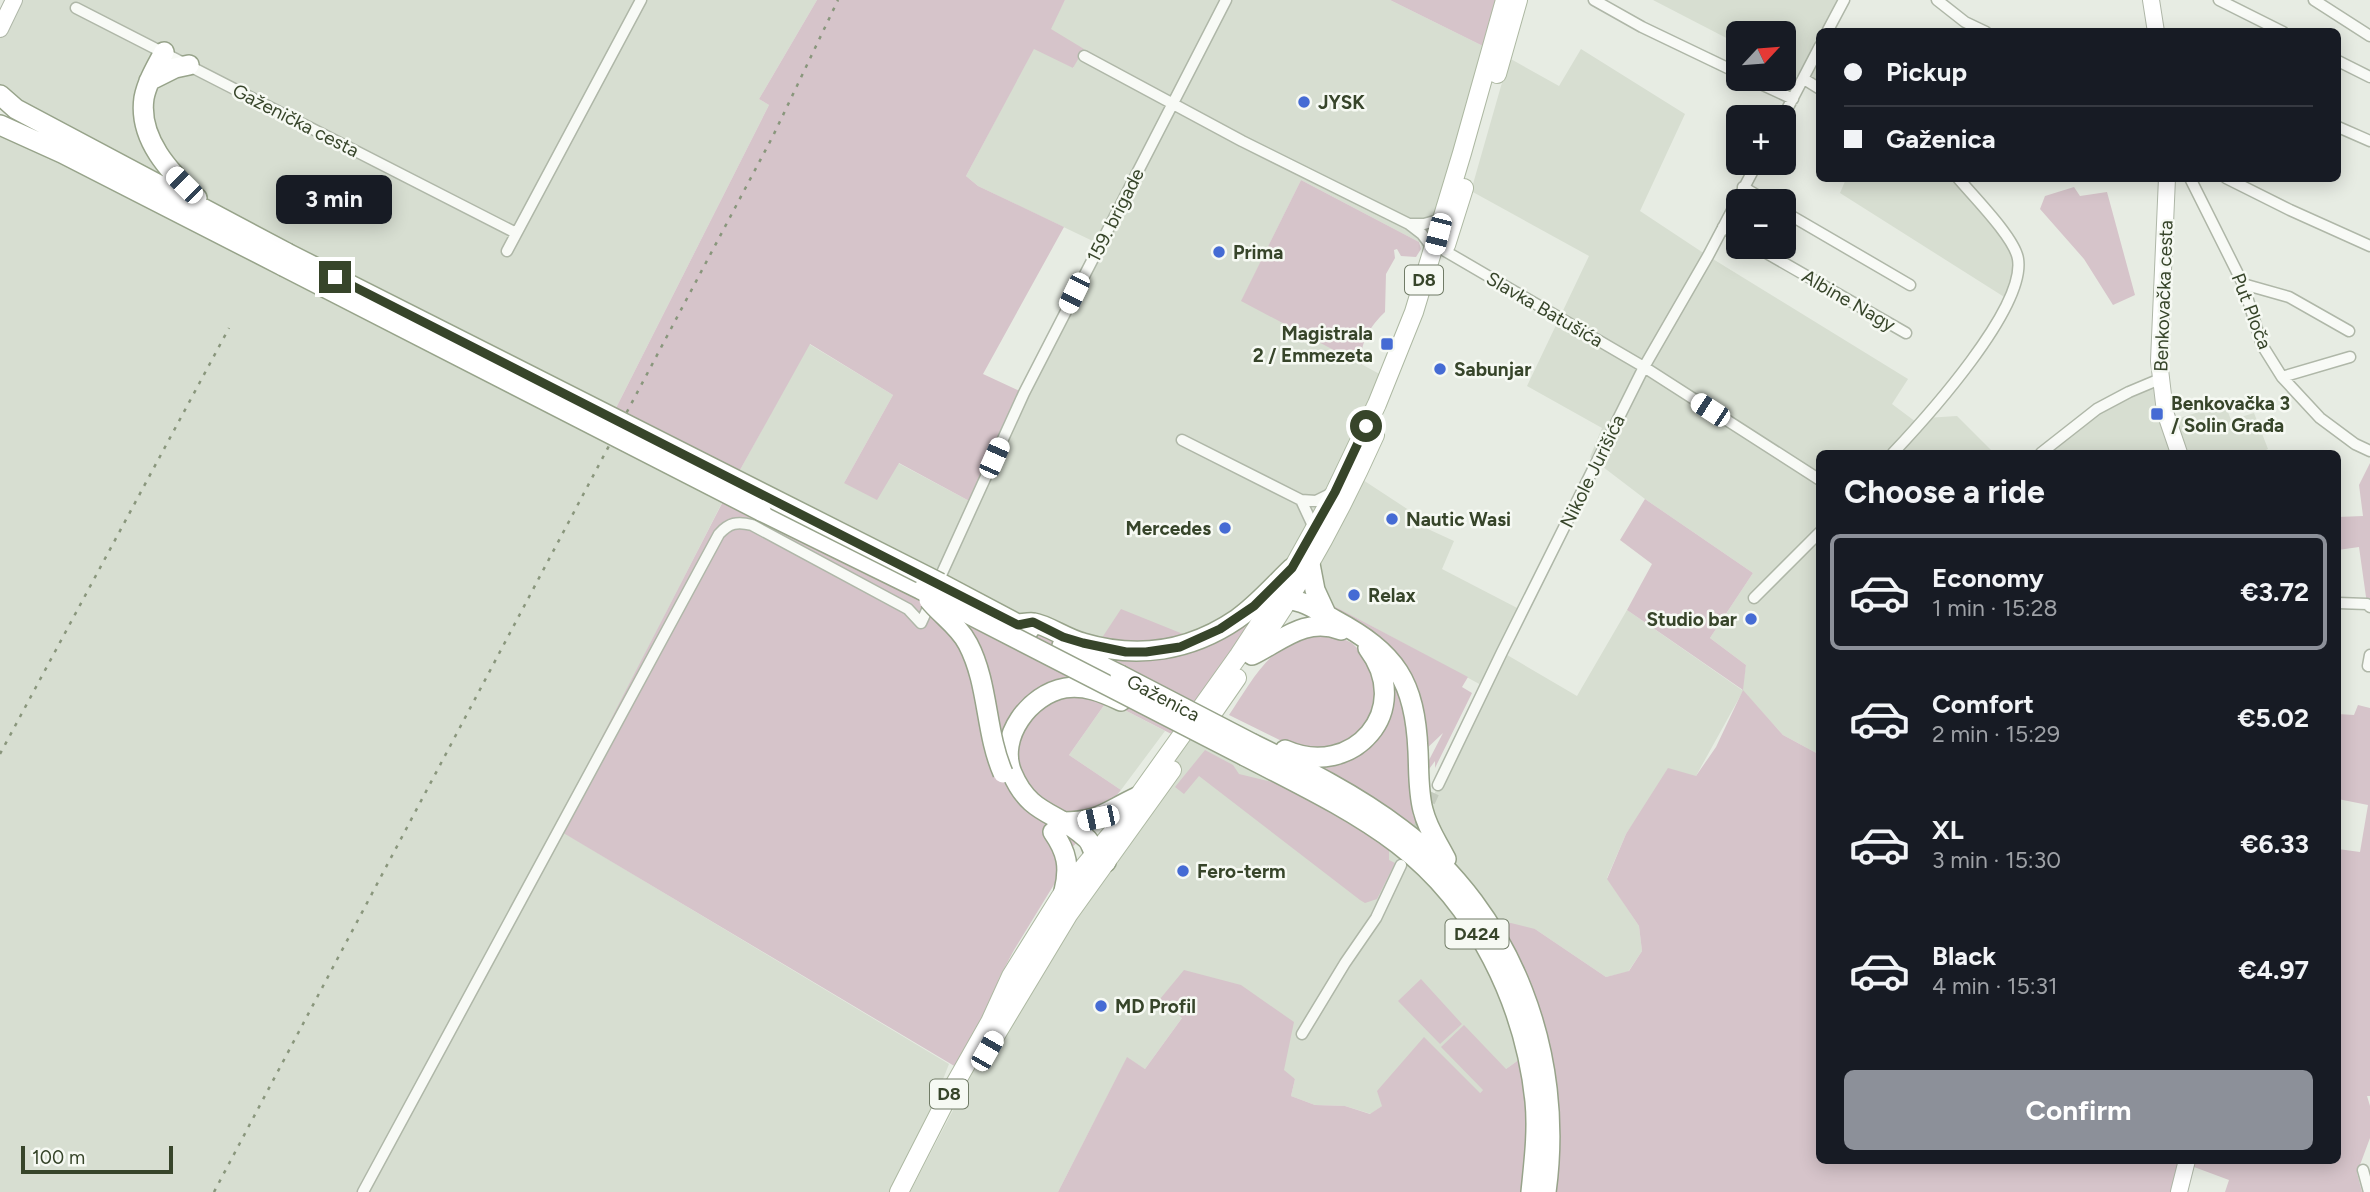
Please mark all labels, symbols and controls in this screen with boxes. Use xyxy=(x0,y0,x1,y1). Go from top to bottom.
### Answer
north arrow xyxy=(1726,21,1796,91)
map controls xyxy=(1726,21,1796,259)
text: Pickup xyxy=(1886,56,1967,88)
street label: Gaženička cesta xyxy=(229,79,363,162)
place label: JYSK xyxy=(1318,91,1365,114)
marker: JYSK xyxy=(1296,94,1312,110)
button: + xyxy=(1726,105,1796,175)
text: Gaženica xyxy=(1886,123,1996,155)
car xyxy=(162,163,207,207)
street label: 159. brigade xyxy=(1082,164,1149,266)
callout: 3 min xyxy=(277,176,393,224)
text: 3 min xyxy=(305,185,363,213)
button: − xyxy=(1726,189,1796,259)
car xyxy=(1423,211,1454,257)
street label: Benkovačka cesta xyxy=(2149,220,2178,372)
place label: Prima xyxy=(1233,241,1283,264)
marker: Prima xyxy=(1211,244,1227,260)
route end xyxy=(319,261,351,293)
street label: Albine Nagy xyxy=(1798,265,1899,336)
road number: D8 xyxy=(1405,266,1443,294)
street label: Slavka Batušića xyxy=(1482,267,1607,352)
car xyxy=(1056,270,1093,316)
street label: Put Ploča xyxy=(2227,270,2277,352)
place label: Magistrala 2 / Emmezeta xyxy=(1253,322,1373,367)
marker: Magistrala 2 / Emmezeta xyxy=(1379,336,1395,352)
place label: Sabunjar xyxy=(1454,358,1531,381)
marker: Sabunjar xyxy=(1432,361,1448,377)
car xyxy=(1687,390,1734,430)
place label: Benkovačka 3 / Solin Građa xyxy=(2171,392,2290,437)
marker: Benkovačka 3 / Solin Građa xyxy=(2149,406,2165,422)
route start xyxy=(1350,410,1382,442)
street label: Nikole Jurišića xyxy=(1555,411,1630,532)
car xyxy=(976,435,1013,481)
text: Choose a ride xyxy=(1844,473,2045,511)
place label: Nautic Wasi xyxy=(1406,508,1511,531)
marker: Nautic Wasi xyxy=(1384,511,1400,527)
place label: Mercedes xyxy=(1125,517,1211,540)
marker: Mercedes xyxy=(1217,520,1233,536)
icon: car xyxy=(1848,561,1911,624)
text: Economy xyxy=(1932,562,2044,594)
text: €3.72 xyxy=(2241,576,2309,608)
place label: Relax xyxy=(1368,584,1416,607)
marker: Relax xyxy=(1346,587,1362,603)
text: 1 min · 15:28 xyxy=(1932,594,2058,622)
place label: Studio bar xyxy=(1647,608,1737,631)
marker: Studio bar xyxy=(1743,611,1759,627)
street label: Gaženica xyxy=(1123,670,1204,726)
icon: car xyxy=(1848,687,1911,750)
text: Comfort xyxy=(1932,688,2034,720)
text: €5.02 xyxy=(2237,702,2309,734)
text: 2 min · 15:29 xyxy=(1932,720,2060,748)
car xyxy=(1076,803,1121,833)
icon: car xyxy=(1848,813,1911,876)
text: XL xyxy=(1932,814,1964,846)
text: €6.33 xyxy=(2240,828,2309,860)
text: 3 min · 15:30 xyxy=(1932,846,2061,874)
place label: Fero-term xyxy=(1197,860,1286,883)
marker: Fero-term xyxy=(1175,863,1191,879)
road number: D424 xyxy=(1446,919,1508,948)
icon: car xyxy=(1848,939,1911,1002)
text: Black xyxy=(1932,940,1996,972)
text: €4.97 xyxy=(2238,954,2309,986)
text: 4 min · 15:31 xyxy=(1932,972,2057,1000)
place label: MD Profil xyxy=(1115,995,1196,1018)
marker: MD Profil xyxy=(1093,998,1109,1014)
car xyxy=(968,1028,1007,1074)
button: Confirm xyxy=(1844,1070,2313,1150)
road number: D8 xyxy=(930,1079,968,1108)
scale bar xyxy=(21,1143,173,1175)
text: 100 m xyxy=(32,1146,85,1169)

